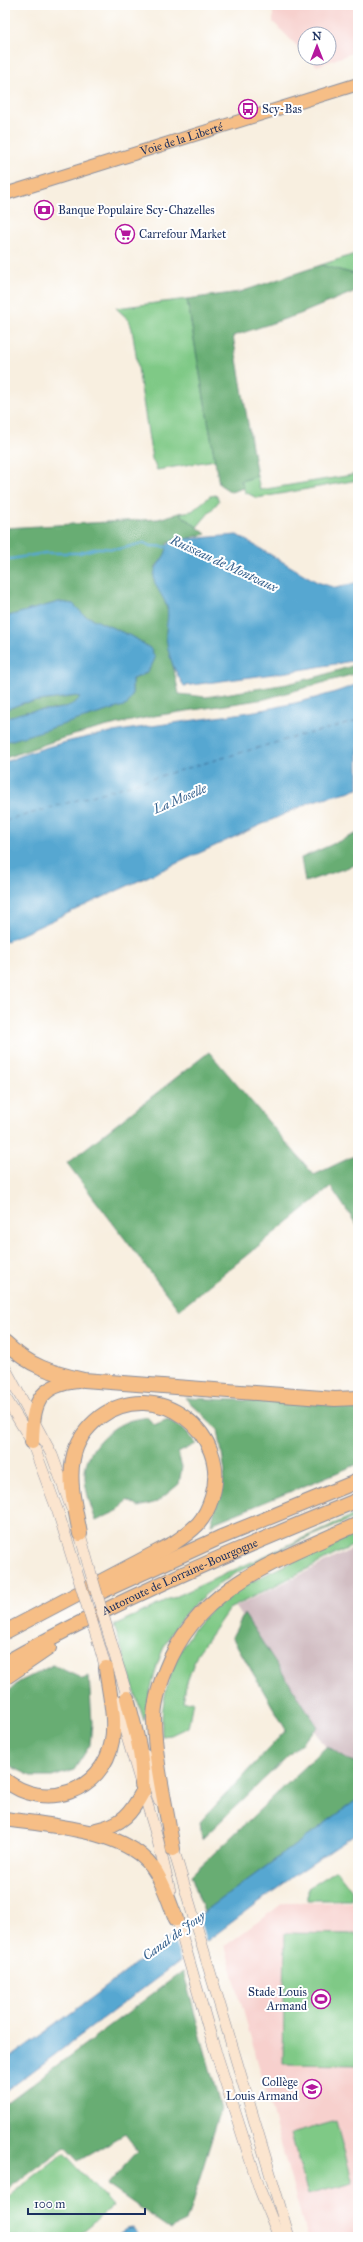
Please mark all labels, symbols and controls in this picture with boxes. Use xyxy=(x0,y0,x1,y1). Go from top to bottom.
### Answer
north arrow xyxy=(297,26,337,66)
text: N xyxy=(312,30,322,43)
bus stop icon: Scy-Bas xyxy=(237,98,259,120)
place label: Scy-Bas xyxy=(262,102,302,116)
street label: Voie de la Liberté xyxy=(138,120,225,159)
bank icon: Banque Populaire Scy-Chazelles xyxy=(33,199,55,221)
place label: Banque Populaire Scy-Chazelles xyxy=(58,203,215,218)
supermarket icon: Carrefour Market xyxy=(114,223,136,245)
place label: Carrefour Market xyxy=(139,227,227,241)
water label: Ruisseau de Montvaux xyxy=(167,532,281,596)
water label: La Moselle xyxy=(150,780,210,818)
street label: Autoroute de Lorraine-Bourgogne xyxy=(98,1535,260,1618)
water label: Canal de Jouy xyxy=(140,1907,209,1964)
place label: Stade Louis Armand xyxy=(248,1985,307,2013)
sports icon: Stade Louis Armand xyxy=(310,1988,332,2010)
place label: Collège Louis Armand xyxy=(226,2075,298,2103)
school or university icon: Collège Louis Armand xyxy=(301,2078,323,2100)
scale bar xyxy=(28,2190,145,2216)
text: 100 m xyxy=(34,2197,65,2211)

